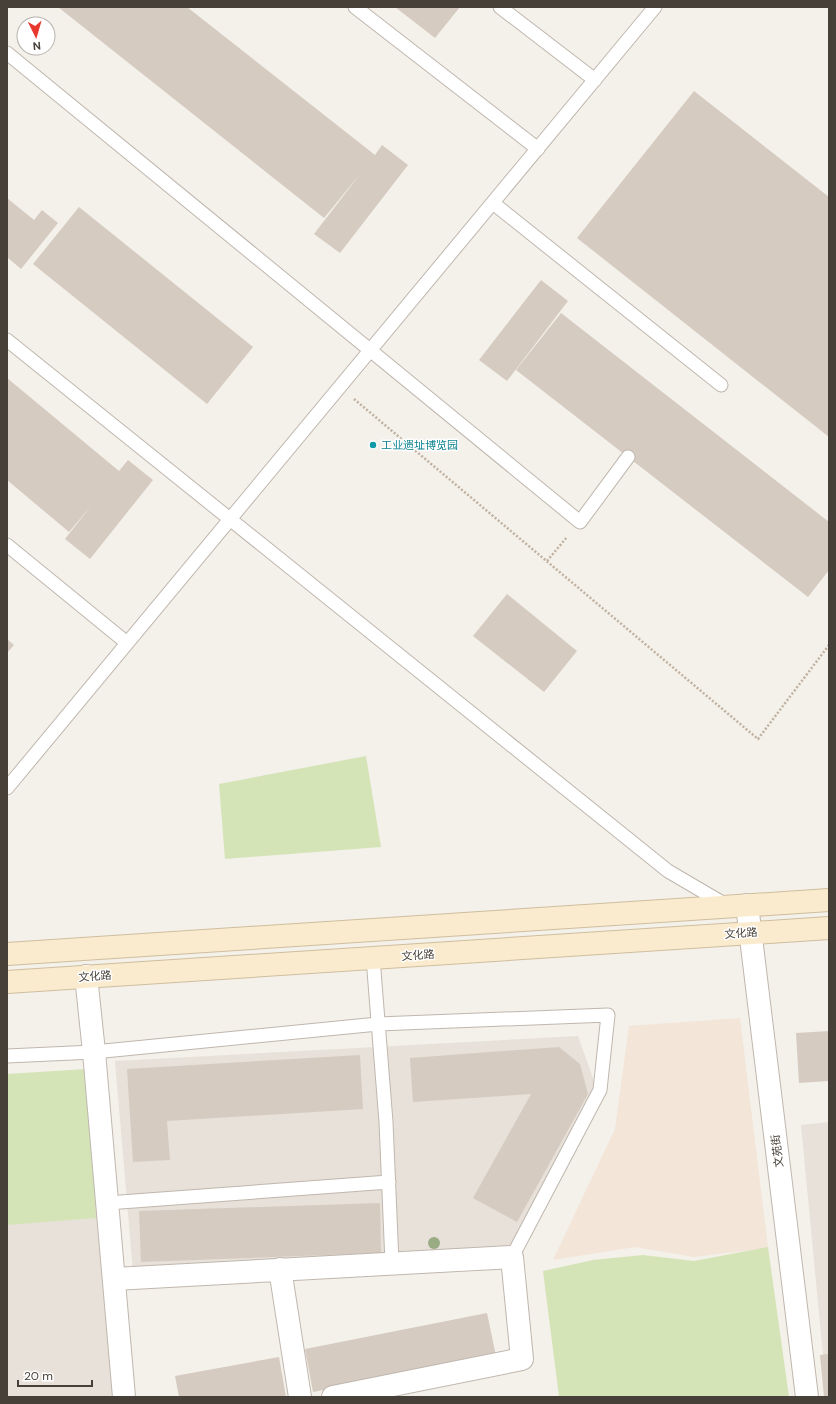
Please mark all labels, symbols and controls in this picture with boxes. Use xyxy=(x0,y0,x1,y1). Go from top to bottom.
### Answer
north arrow xyxy=(16,16,56,56)
text: N xyxy=(32,39,41,53)
place label: 工业遗址博览园 xyxy=(381,438,458,452)
marker: 工业遗址博览园 xyxy=(368,440,378,450)
street label: 文化路 xyxy=(724,925,758,941)
street label: 文化路 xyxy=(401,947,435,963)
street label: 文化路 xyxy=(78,968,112,984)
street label: 文苑街 xyxy=(768,1134,786,1168)
scale bar xyxy=(18,1362,92,1388)
text: 20 m xyxy=(24,1368,53,1384)

